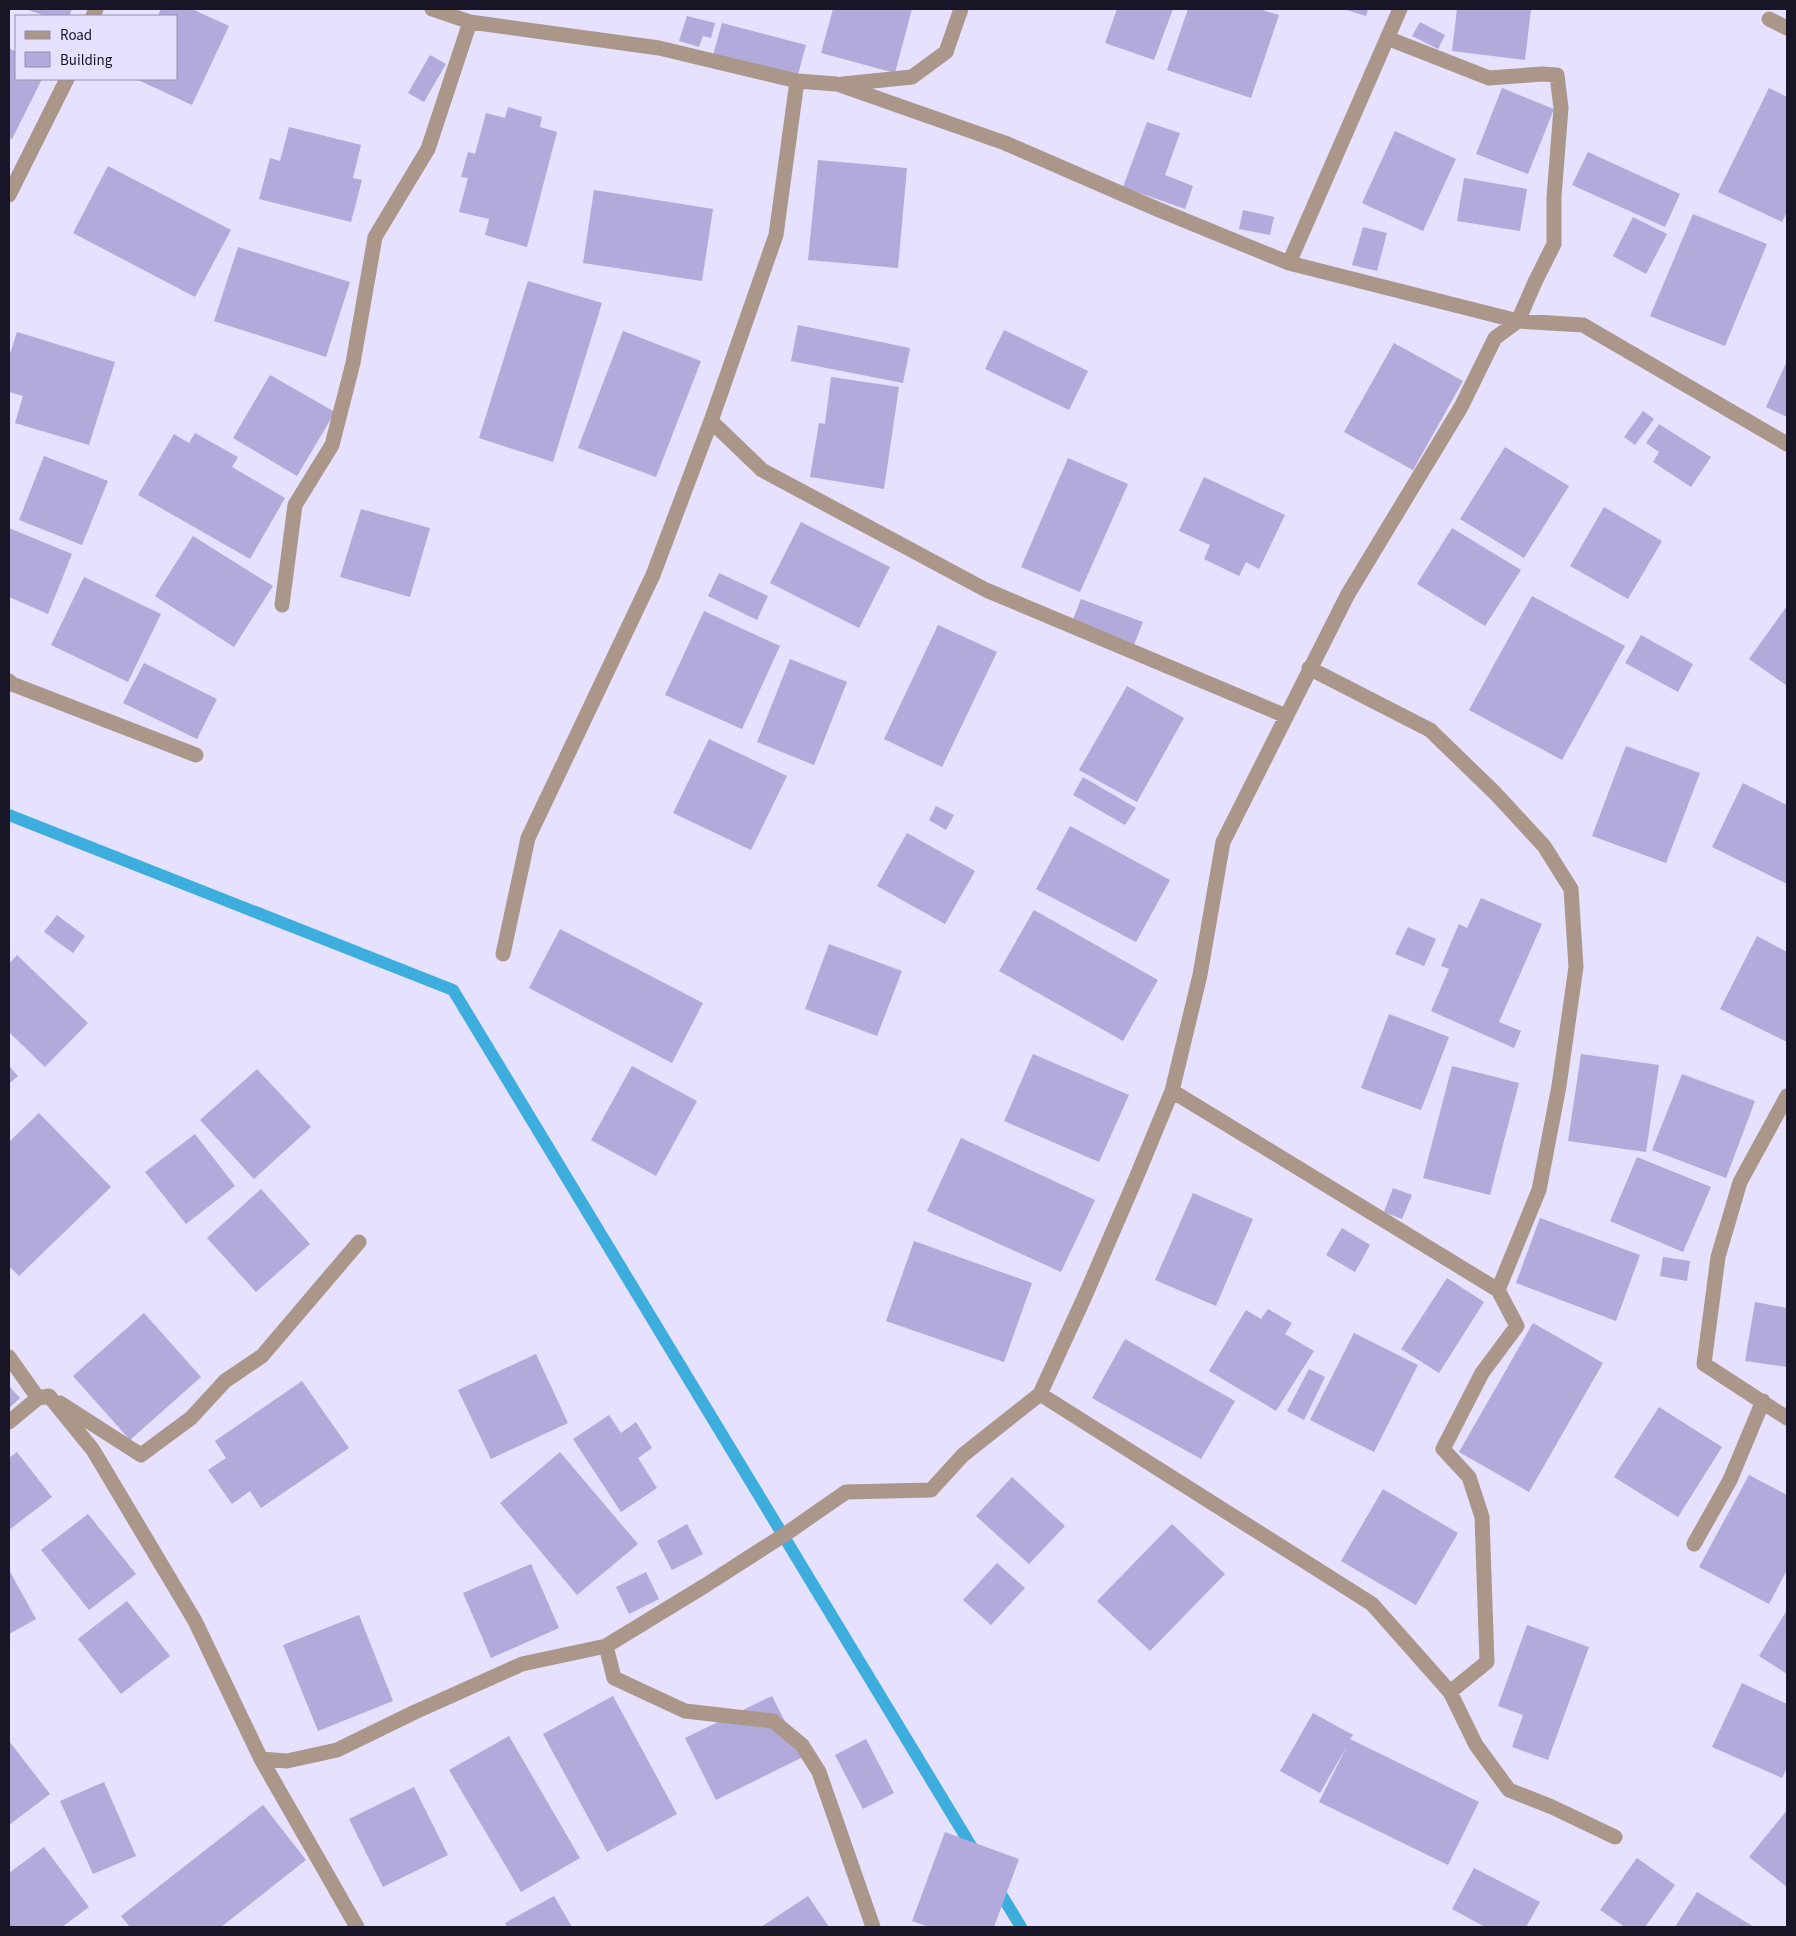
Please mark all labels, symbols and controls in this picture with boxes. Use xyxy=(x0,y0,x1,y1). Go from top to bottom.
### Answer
legend xyxy=(15,15,178,80)
text: Road xyxy=(60,25,92,46)
text: Building xyxy=(60,50,113,71)

